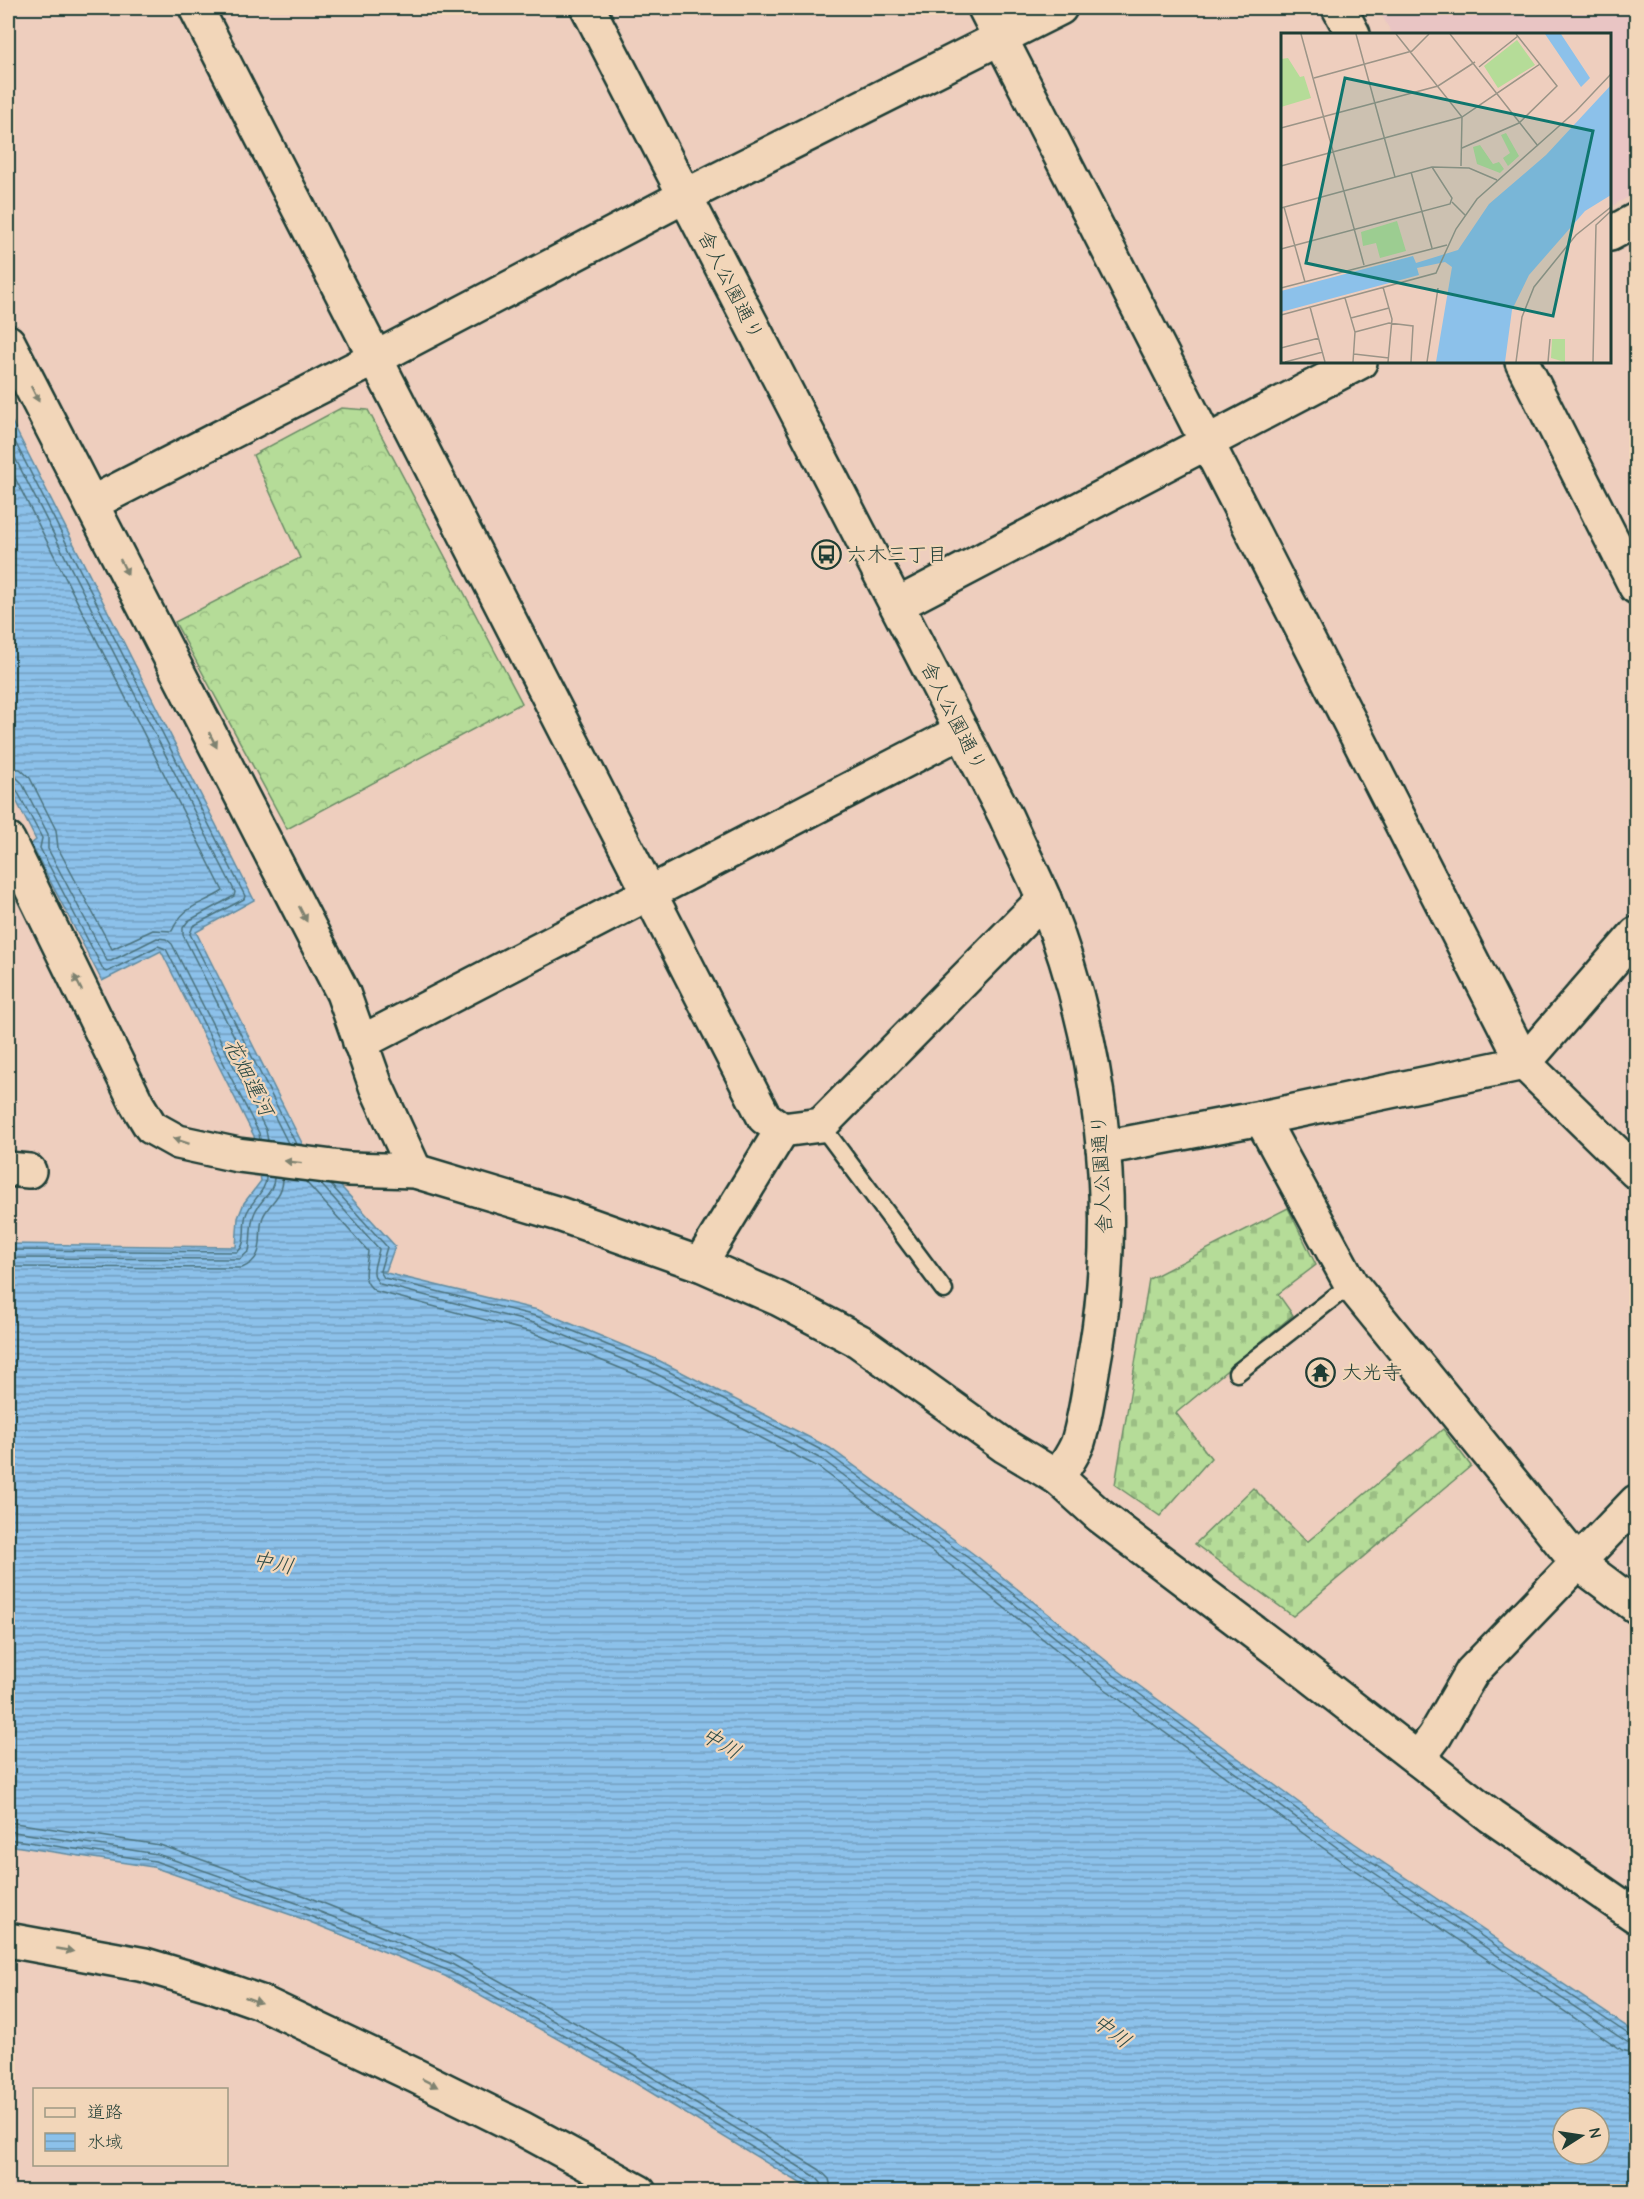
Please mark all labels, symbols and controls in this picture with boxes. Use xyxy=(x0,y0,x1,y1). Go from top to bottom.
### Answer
inset map xyxy=(1281,33,1611,363)
street label: 舎人公園通り xyxy=(693,227,768,344)
one-way arrow xyxy=(29,385,39,403)
bus stop icon: 六木三丁目 xyxy=(810,538,842,570)
place label: 六木三丁目 xyxy=(847,543,947,566)
one-way arrow xyxy=(119,558,129,576)
street label: 舎人公園通り xyxy=(916,658,991,775)
one-way arrow xyxy=(209,732,218,749)
one-way arrow xyxy=(297,905,307,923)
one-way arrow xyxy=(73,975,83,992)
water label: 花畑運河 xyxy=(219,1034,280,1123)
street label: 舎人公園通り xyxy=(1087,1113,1116,1234)
one-way arrow xyxy=(172,1136,190,1146)
one-way arrow xyxy=(284,1157,303,1166)
temple icon: 大光寺 xyxy=(1305,1356,1337,1388)
place label: 大光寺 xyxy=(1342,1361,1402,1384)
water label: 中川 xyxy=(250,1547,296,1579)
water label: 中川 xyxy=(697,1722,745,1764)
one-way arrow xyxy=(56,1946,75,1955)
one-way arrow xyxy=(244,1996,262,2005)
water label: 中川 xyxy=(1088,2009,1136,2053)
one-way arrow xyxy=(421,2078,438,2087)
legend xyxy=(33,2088,228,2166)
text: 道路 xyxy=(87,2102,123,2123)
north arrow xyxy=(1551,2106,1611,2166)
text: N xyxy=(1585,2126,1605,2140)
text: 水域 xyxy=(87,2132,123,2153)

